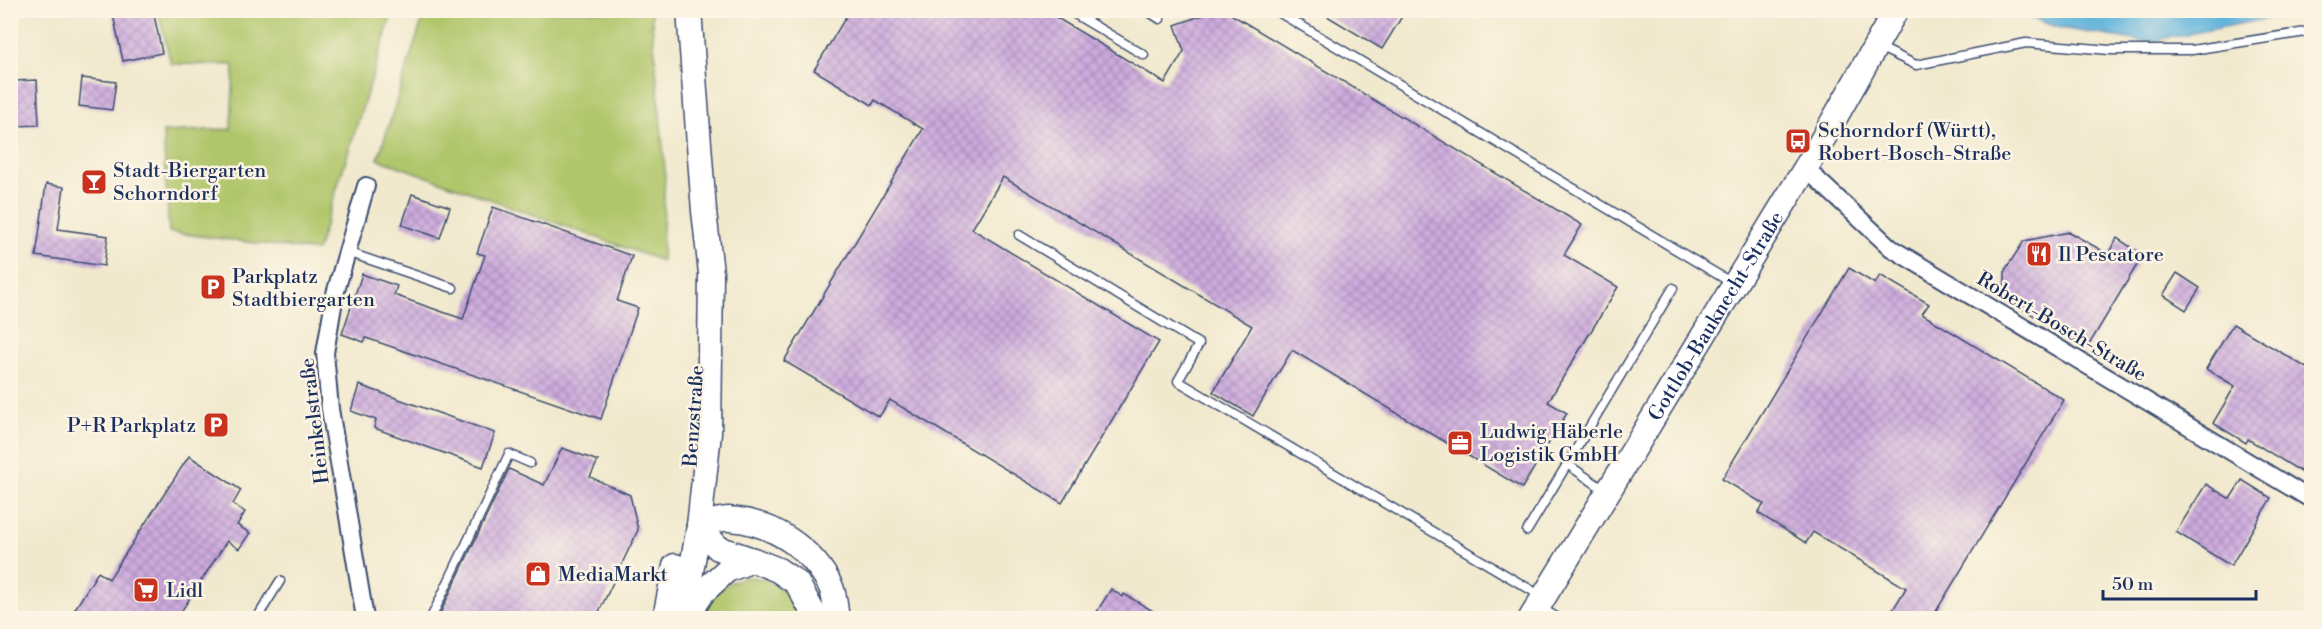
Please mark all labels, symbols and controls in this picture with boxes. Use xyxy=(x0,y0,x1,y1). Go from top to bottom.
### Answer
place label: Schorndorf (Württ), Robert-Bosch-Straße xyxy=(1818,119,2011,167)
bus stop icon: Schorndorf (Württ), Robert-Bosch-Straße xyxy=(1783,126,1813,156)
place label: Stadt-Biergarten Schorndorf xyxy=(113,159,266,207)
bar icon: Stadt-Biergarten Schorndorf xyxy=(79,167,109,197)
street label: Gottlob-Bauknecht-Straße xyxy=(1643,207,1790,426)
restaurant icon: Il Pescatore xyxy=(2024,239,2054,269)
place label: Il Pescatore xyxy=(2058,243,2164,268)
place label: Parkplatz Stadtbiergarten xyxy=(232,265,375,313)
street label: Robert-Bosch-Straße xyxy=(1972,267,2151,388)
parking icon: Parkplatz Stadtbiergarten xyxy=(198,272,228,302)
street label: Heinkelstraße xyxy=(295,356,336,485)
street label: Benzstraße xyxy=(678,365,711,469)
parking icon: P+R Parkplatz xyxy=(201,410,231,440)
place label: P+R Parkplatz xyxy=(67,414,196,439)
place label: Ludwig Häberle Logistik GmbH xyxy=(1480,420,1623,468)
office icon: Ludwig Häberle Logistik GmbH xyxy=(1445,428,1475,458)
shop icon: MediaMarkt xyxy=(523,559,553,589)
place label: MediaMarkt xyxy=(558,563,668,588)
scale bar xyxy=(2103,563,2256,601)
text: 50 m xyxy=(2112,573,2154,596)
supermarket icon: Lidl xyxy=(131,575,161,605)
place label: Lidl xyxy=(166,579,203,604)

